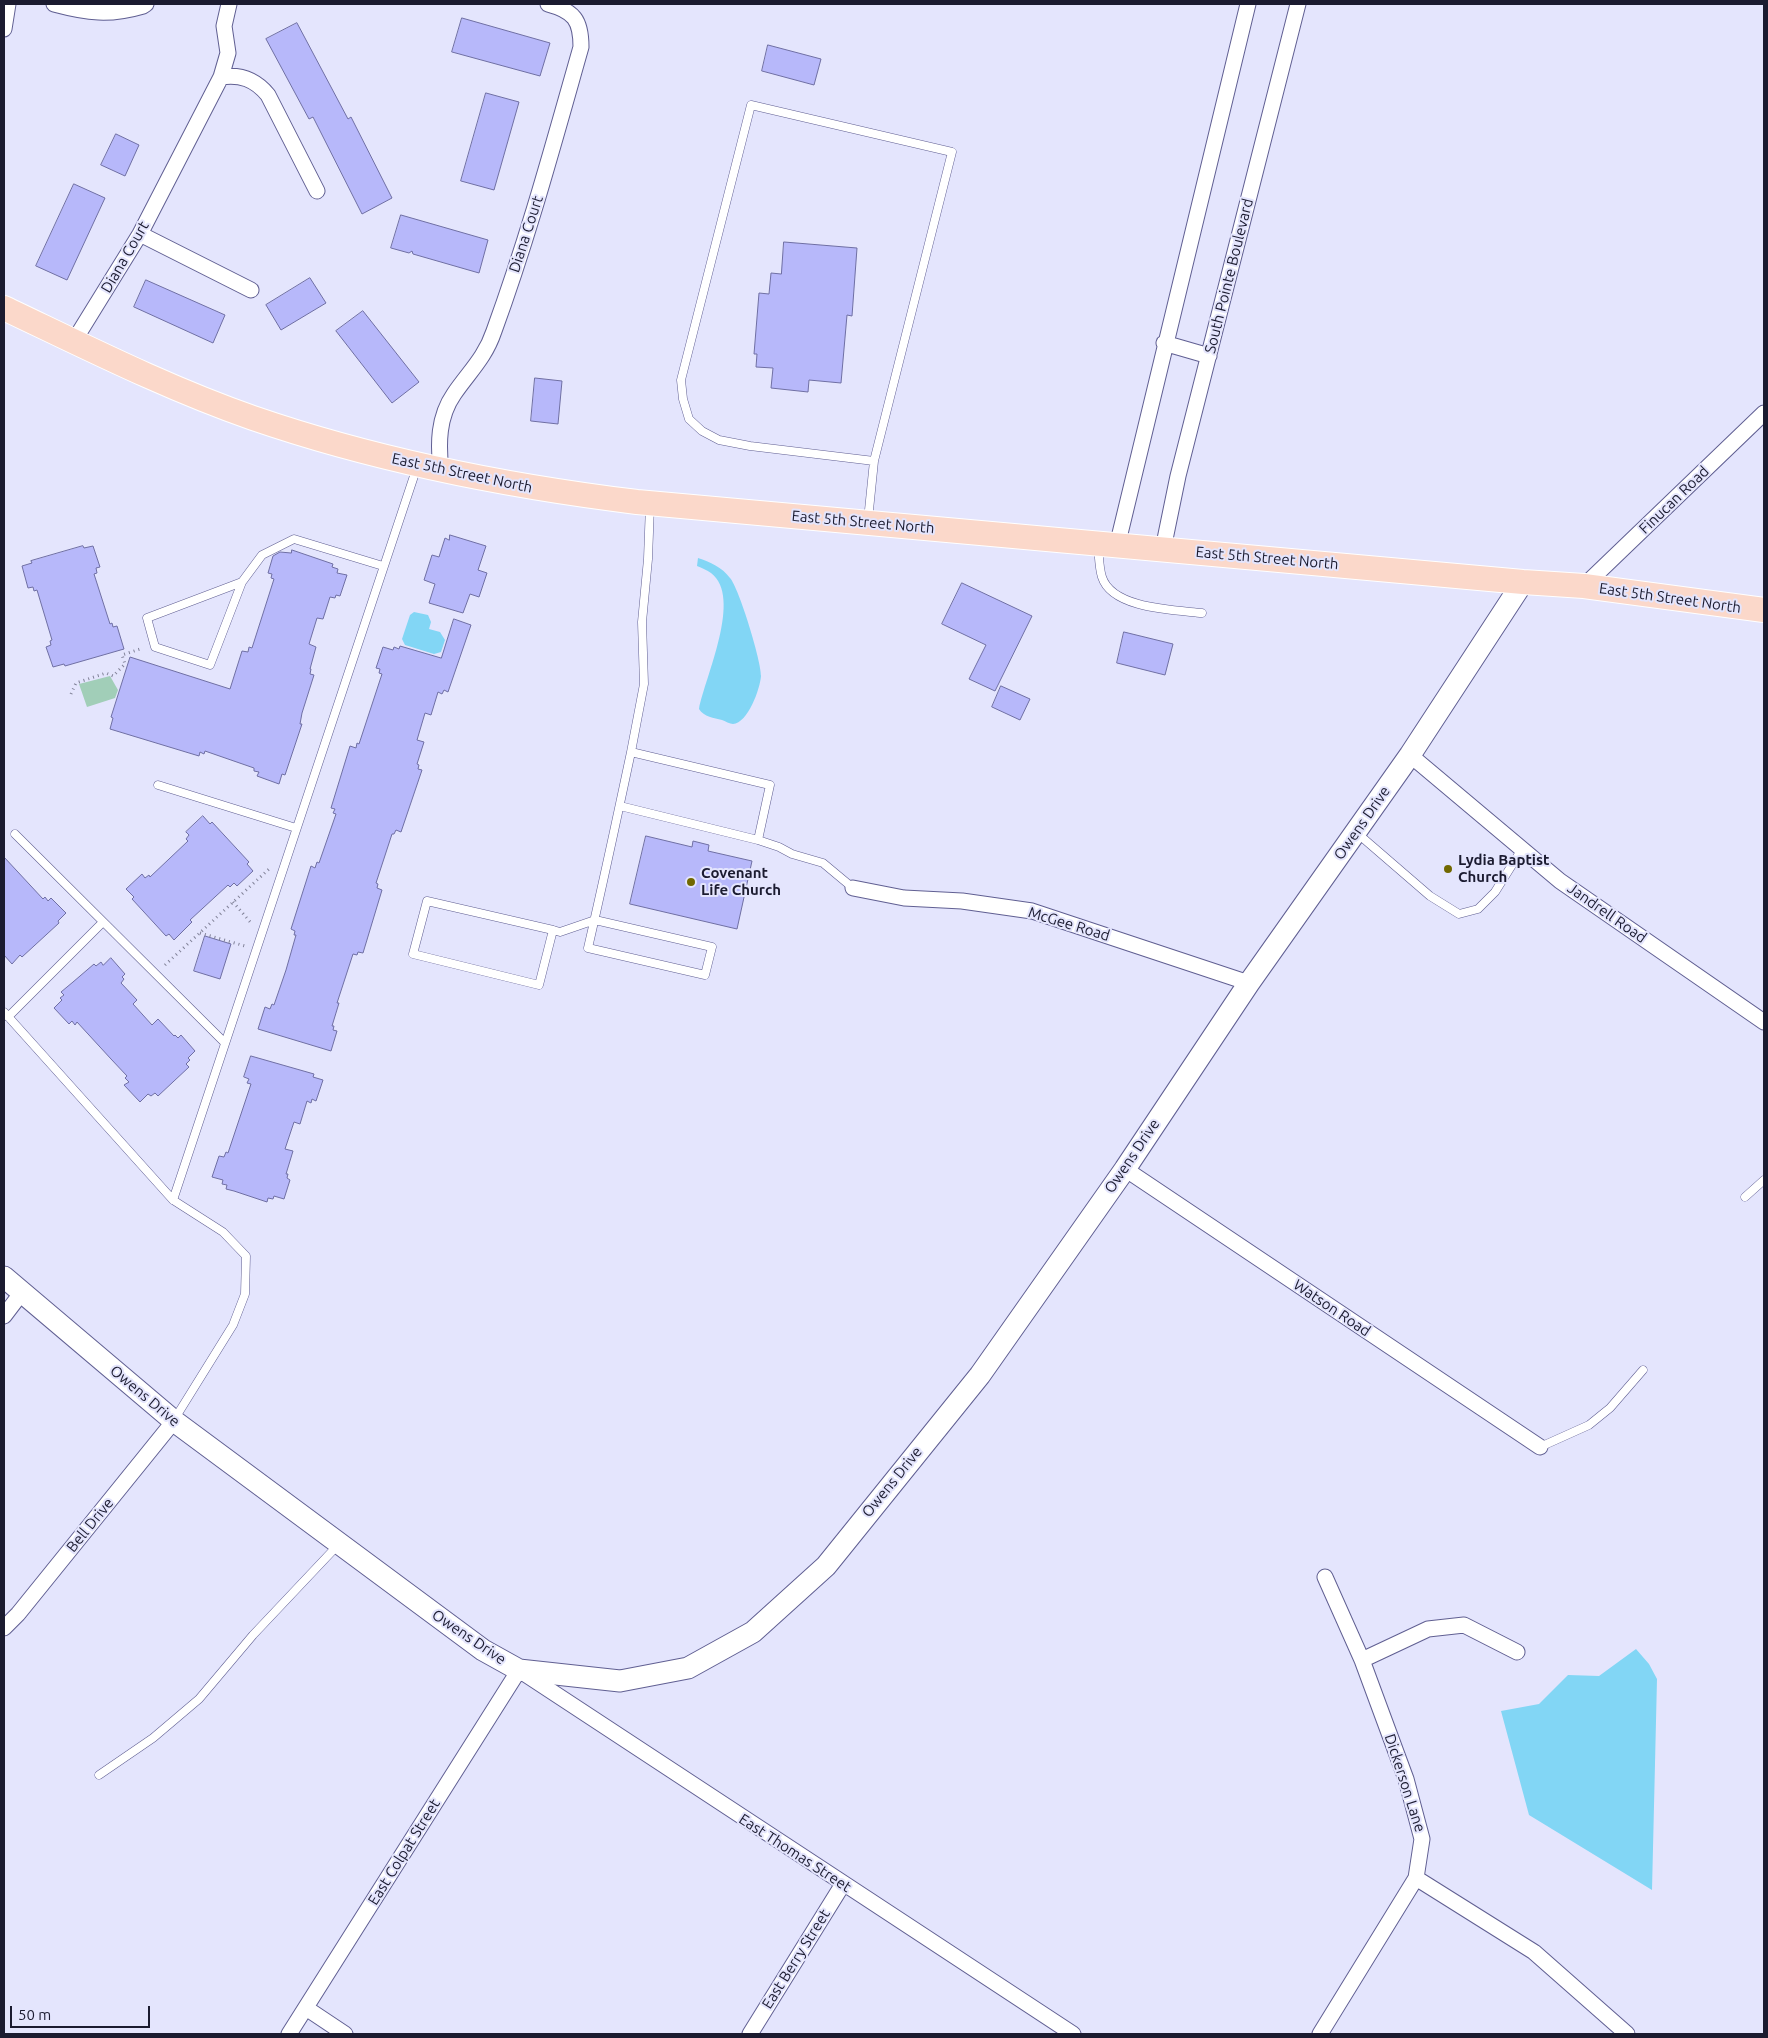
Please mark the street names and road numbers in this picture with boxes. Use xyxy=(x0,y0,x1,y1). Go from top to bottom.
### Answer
street label: Diana Court xyxy=(505,193,547,275)
street label: South Pointe Boulevard xyxy=(1201,197,1257,355)
street label: Diana Court xyxy=(97,218,153,296)
street label: East 5th Street North xyxy=(390,449,534,497)
street label: Finucan Road xyxy=(1635,462,1713,538)
street label: East 5th Street North xyxy=(791,507,935,537)
street label: East 5th Street North xyxy=(1195,543,1339,573)
street label: East 5th Street North xyxy=(1598,579,1742,617)
street label: Owens Drive xyxy=(1330,783,1394,863)
street label: Jandrell Road xyxy=(1564,879,1650,947)
street label: McGee Road xyxy=(1026,903,1112,945)
street label: Owens Drive xyxy=(1101,1116,1163,1196)
street label: Watson Road xyxy=(1290,1276,1374,1340)
street label: Owens Drive xyxy=(106,1362,184,1430)
street label: Owens Drive xyxy=(858,1443,926,1521)
street label: Bell Drive xyxy=(63,1494,117,1556)
street label: Owens Drive xyxy=(429,1606,509,1668)
street label: Dickerson Lane xyxy=(1381,1732,1429,1834)
street label: East Colpat Street xyxy=(364,1796,444,1908)
street label: East Thomas Street xyxy=(736,1810,854,1896)
street label: East Berry Street xyxy=(758,1906,834,2012)

